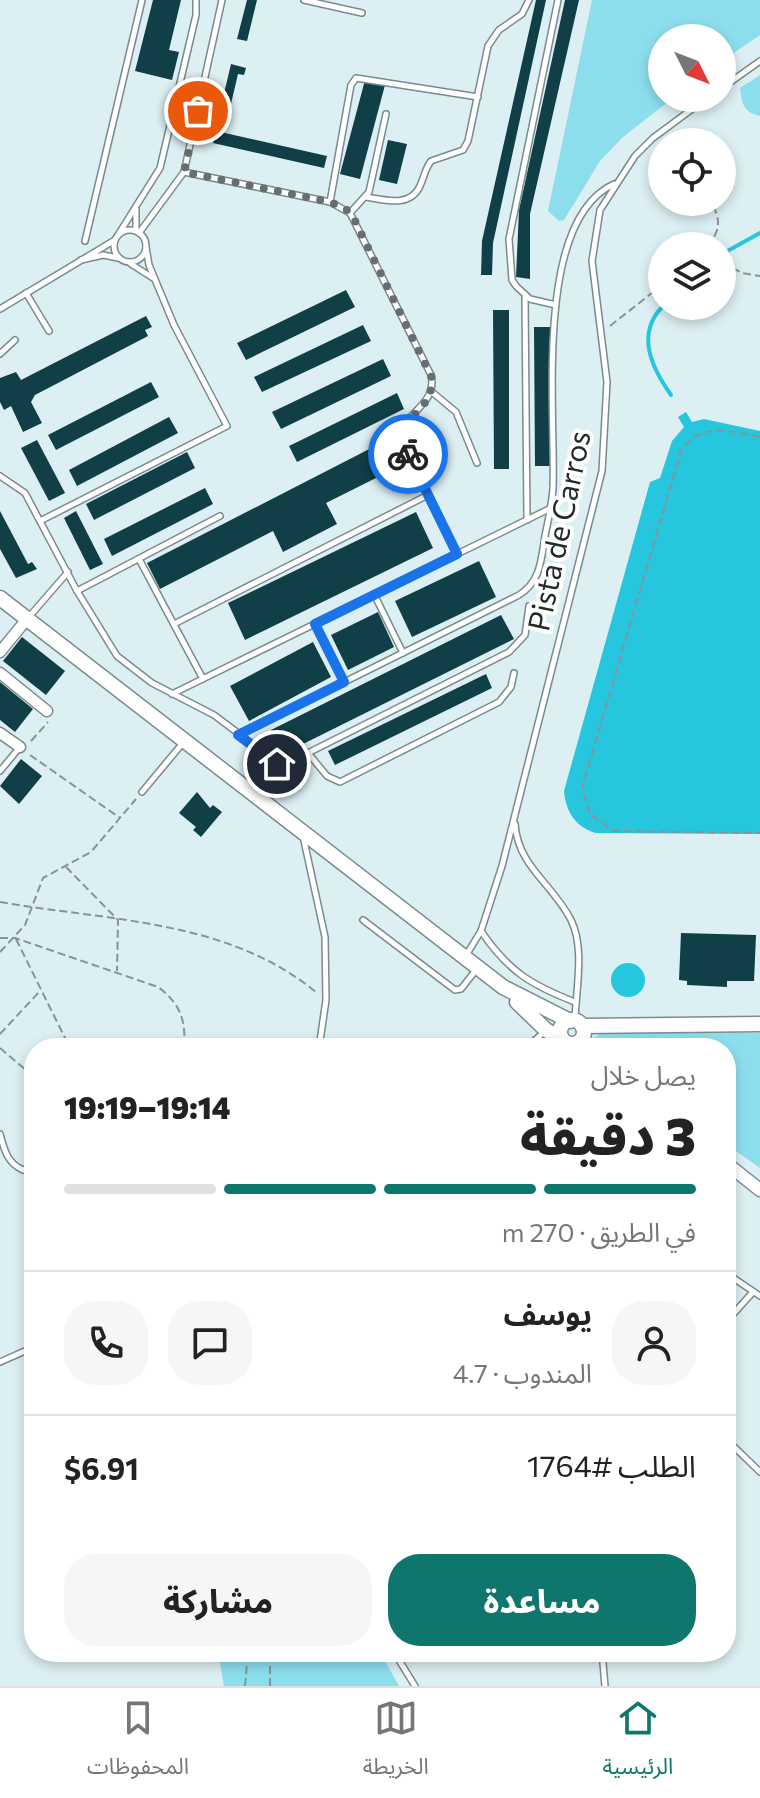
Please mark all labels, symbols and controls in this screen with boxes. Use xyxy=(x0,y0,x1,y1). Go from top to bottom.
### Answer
north arrow xyxy=(648,24,736,112)
map controls xyxy=(648,24,736,320)
pin xyxy=(164,77,232,145)
icon: bag xyxy=(176,89,220,133)
button: locate xyxy=(648,128,736,216)
button: layers xyxy=(648,232,736,320)
courier xyxy=(368,414,448,494)
street label: Pista de Carros xyxy=(518,427,597,634)
icon: bike xyxy=(386,432,430,476)
pin xyxy=(243,730,311,798)
icon: home xyxy=(255,742,299,786)
text: يصل خلال xyxy=(591,1059,696,1090)
text: 19:14–19:19 xyxy=(64,1088,230,1125)
text: 3 دقيقة xyxy=(520,1102,696,1166)
text: في الطريق · 270 m xyxy=(502,1216,696,1247)
text: يوسف xyxy=(504,1294,592,1331)
button: phone xyxy=(64,1301,148,1385)
button: chat xyxy=(168,1301,252,1385)
button: person xyxy=(612,1301,696,1385)
text: المندوب · 4.7 xyxy=(453,1357,592,1388)
text: الطلب #1764 xyxy=(527,1446,696,1483)
text: $6.91 xyxy=(64,1449,139,1486)
button: مشاركة xyxy=(64,1554,372,1646)
button: مساعدة xyxy=(388,1554,696,1646)
tab: المحفوظات xyxy=(87,1696,189,1790)
tab: الخريطة xyxy=(363,1696,429,1790)
tab: الرئيسية xyxy=(602,1696,673,1790)

